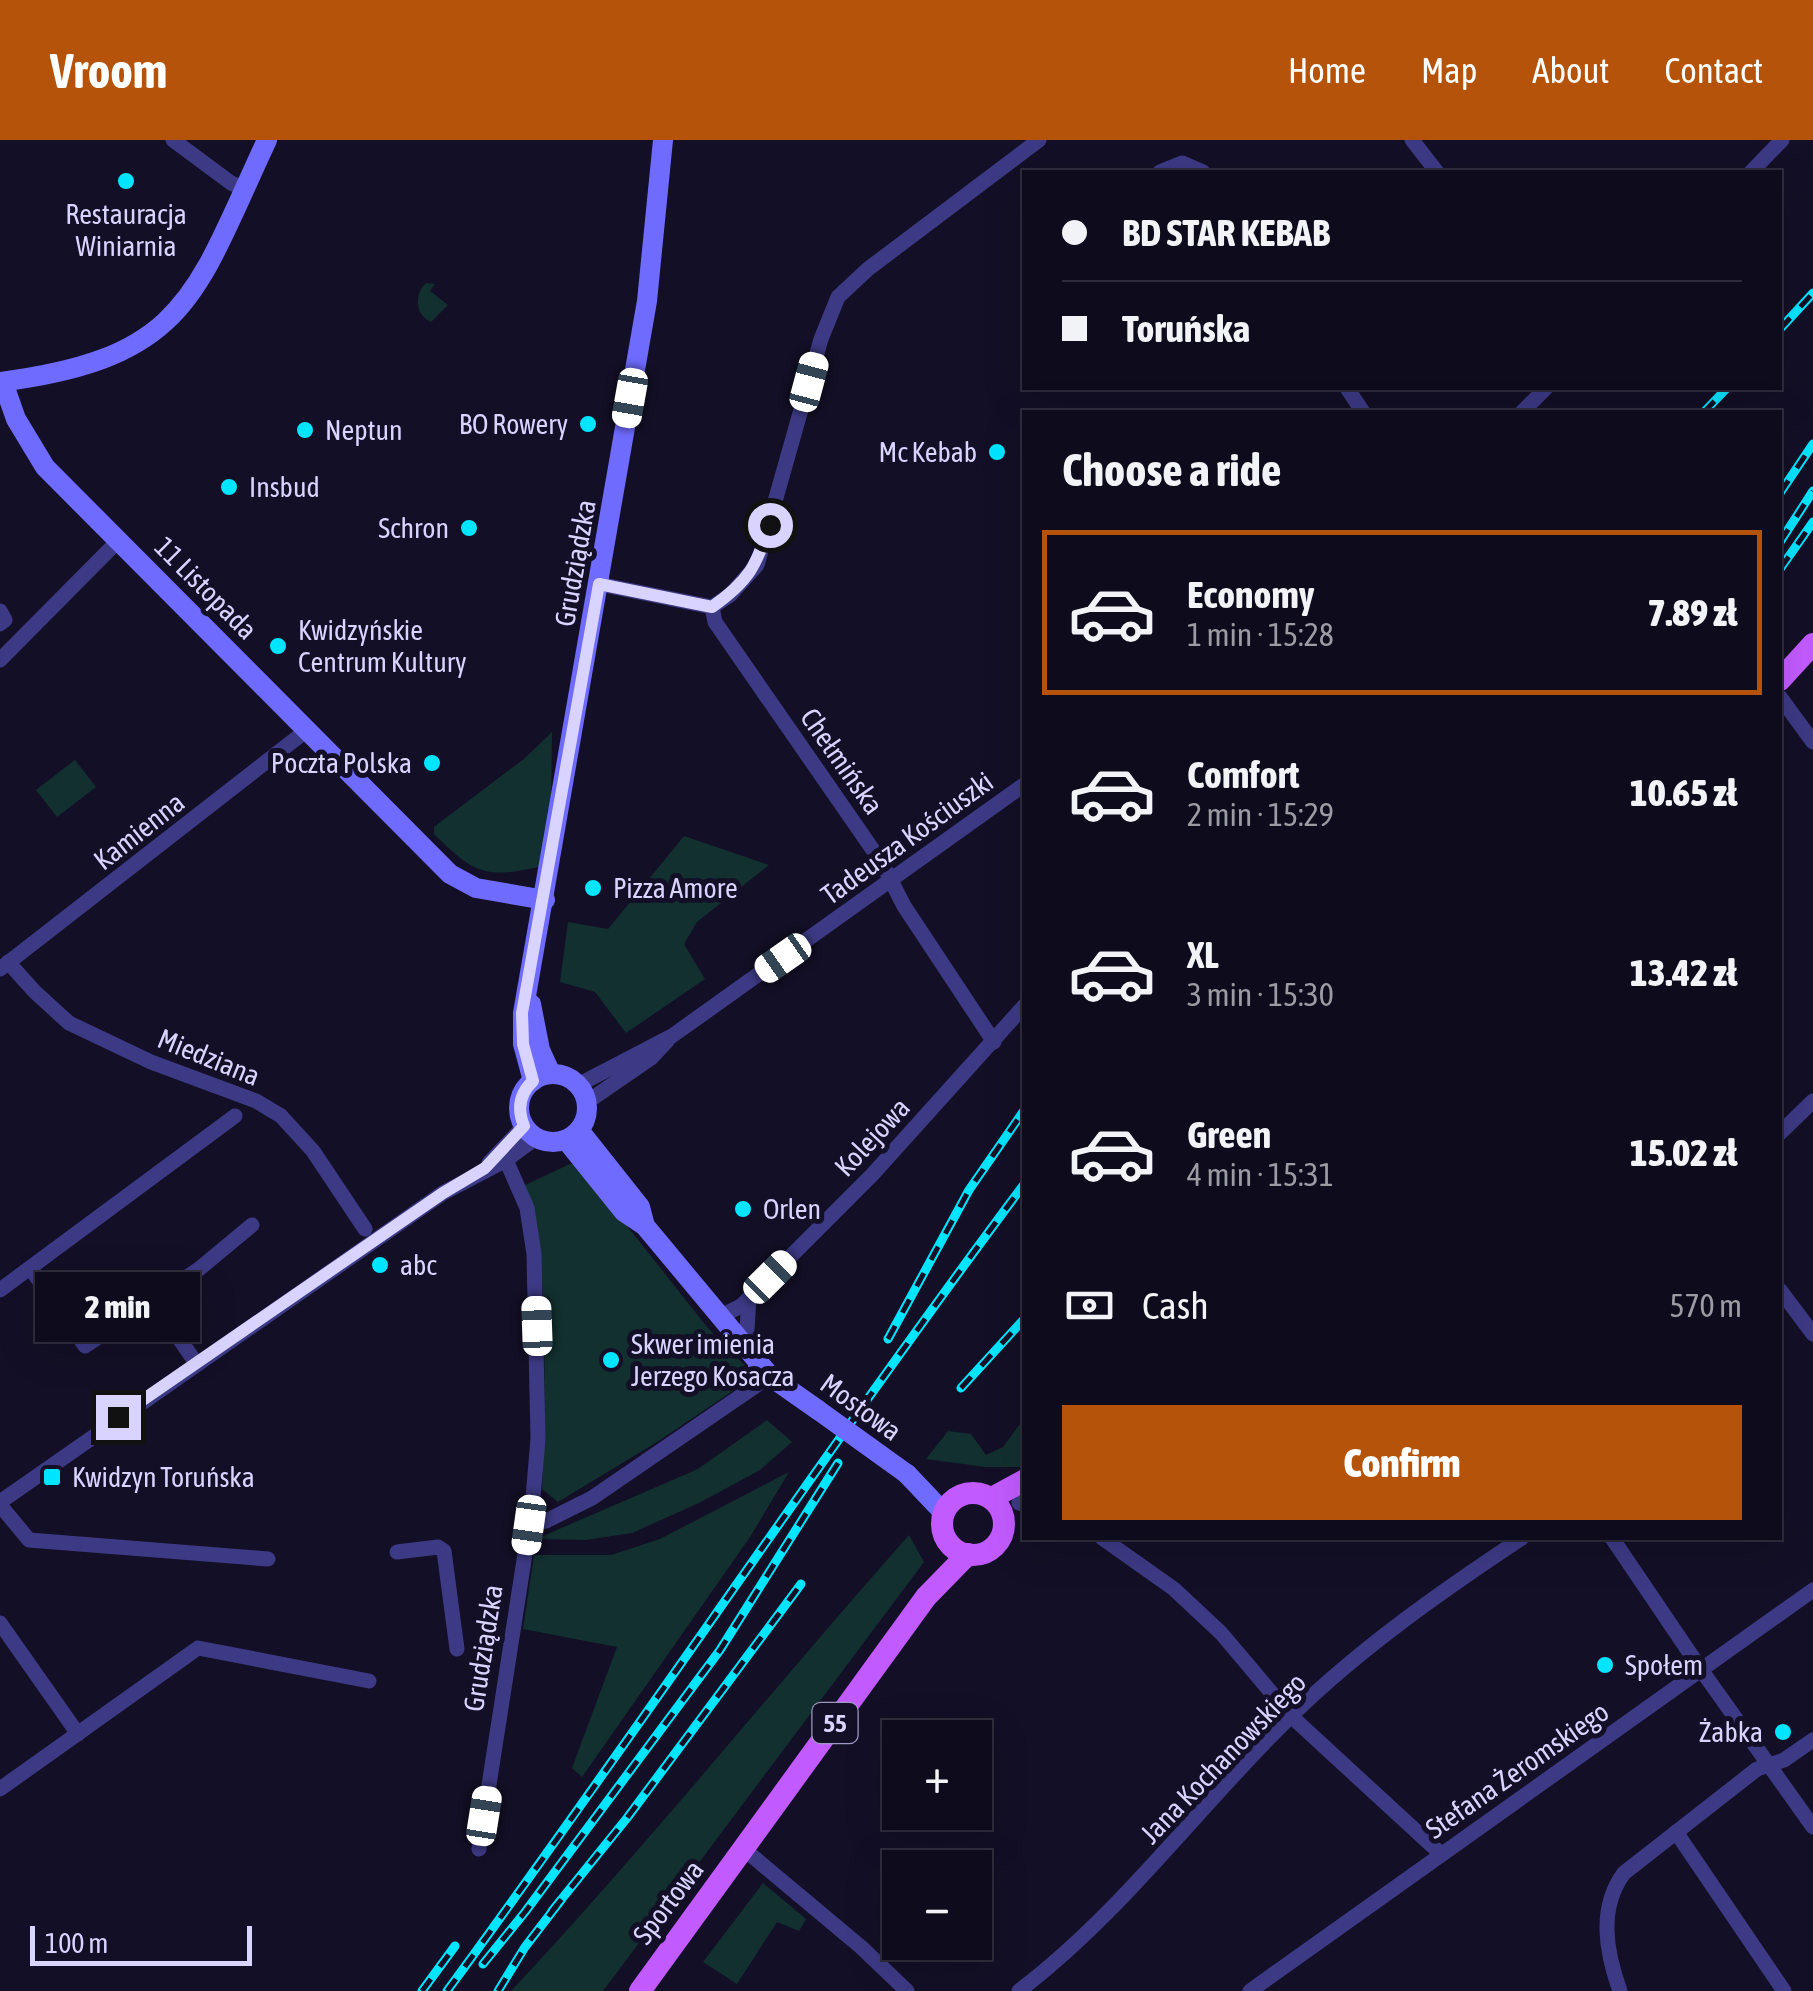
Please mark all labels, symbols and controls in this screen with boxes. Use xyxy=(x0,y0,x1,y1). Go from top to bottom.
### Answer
text: Vroom xyxy=(50,43,167,98)
text: Home xyxy=(1288,50,1366,90)
text: Map xyxy=(1421,50,1477,90)
text: About xyxy=(1532,50,1609,90)
text: Contact xyxy=(1664,50,1763,90)
marker: Restauracja Winiarnia xyxy=(115,170,137,192)
place label: Restauracja Winiarnia xyxy=(65,198,187,262)
text: BD STAR KEBAB xyxy=(1122,211,1330,254)
text: Toruńska xyxy=(1122,307,1250,350)
car xyxy=(787,349,831,415)
car xyxy=(610,366,650,430)
place label: BO Rowery xyxy=(459,408,568,440)
marker: BO Rowery xyxy=(577,413,599,435)
place label: Neptun xyxy=(325,414,403,446)
marker: Neptun xyxy=(294,419,316,441)
place label: Mc Kebab xyxy=(879,436,977,468)
marker: Mc Kebab xyxy=(986,441,1008,463)
text: Choose a ride xyxy=(1062,444,1281,496)
place label: Insbud xyxy=(249,471,320,503)
marker: Insbud xyxy=(218,476,240,498)
street label: Grudziądzka xyxy=(548,497,602,629)
route start xyxy=(748,503,793,548)
place label: Schron xyxy=(378,512,449,544)
marker: Schron xyxy=(458,517,480,539)
street label: 11 Listopada xyxy=(148,530,264,646)
icon: car xyxy=(1067,568,1157,658)
text: Economy xyxy=(1187,573,1314,616)
text: 7.89 zł xyxy=(1648,591,1737,634)
place label: Kwidzyńskie Centrum Kultury xyxy=(298,614,467,678)
text: 1 min · 15:28 xyxy=(1187,616,1334,653)
marker: Kwidzyńskie Centrum Kultury xyxy=(267,635,289,657)
street label: Chełmińska xyxy=(794,702,890,820)
place label: Poczta Polska xyxy=(271,747,412,779)
icon: car xyxy=(1067,748,1157,838)
marker: Poczta Polska xyxy=(421,752,443,774)
text: Comfort xyxy=(1187,753,1299,796)
street label: Tadeusza Kościuszki xyxy=(815,765,999,911)
text: 10.65 zł xyxy=(1630,771,1737,814)
street label: Kamienna xyxy=(88,786,190,876)
text: 2 min · 15:29 xyxy=(1187,796,1334,833)
place label: Pizza Amore xyxy=(613,872,738,904)
marker: Pizza Amore xyxy=(582,877,604,899)
icon: car xyxy=(1067,928,1157,1018)
car xyxy=(750,929,816,987)
text: XL xyxy=(1187,933,1219,976)
text: 13.42 zł xyxy=(1630,951,1737,994)
text: 3 min · 15:30 xyxy=(1187,976,1334,1013)
street label: Miedziana xyxy=(153,1022,265,1092)
street label: Kolejowa xyxy=(828,1091,916,1183)
icon: car xyxy=(1067,1108,1157,1198)
text: Green xyxy=(1187,1113,1271,1156)
text: 15.02 zł xyxy=(1630,1131,1737,1174)
text: 4 min · 15:31 xyxy=(1187,1156,1334,1193)
place label: Orlen xyxy=(763,1193,821,1225)
marker: Orlen xyxy=(732,1198,754,1220)
car xyxy=(738,1245,802,1309)
place label: abc xyxy=(400,1249,437,1281)
marker: abc xyxy=(369,1254,391,1276)
callout: 2 min xyxy=(36,1272,200,1342)
icon: cash xyxy=(1062,1278,1117,1333)
text: Cash xyxy=(1142,1284,1209,1327)
text: 570 m xyxy=(1669,1287,1742,1324)
text: 2 min xyxy=(85,1288,150,1325)
car xyxy=(521,1295,553,1357)
place label: Skwer imienia Jerzego Kosacza xyxy=(631,1328,795,1392)
marker: Skwer imienia Jerzego Kosacza xyxy=(600,1349,622,1371)
street label: Mostowa xyxy=(814,1367,908,1447)
route end xyxy=(96,1395,141,1440)
button: Confirm xyxy=(1062,1405,1742,1520)
place label: Kwidzyn Toruńska xyxy=(72,1461,255,1493)
marker: Kwidzyn Toruńska xyxy=(41,1466,63,1488)
car xyxy=(510,1493,548,1557)
street label: Grudziądzka xyxy=(457,1582,509,1714)
place label: Społem xyxy=(1625,1649,1703,1681)
marker: Społem xyxy=(1594,1654,1616,1676)
street label: Jana Kochanowskiego xyxy=(1134,1666,1312,1850)
street label: Stefana Żeromskiego xyxy=(1420,1695,1614,1845)
road number: 55 xyxy=(812,1703,858,1743)
place label: Żabka xyxy=(1699,1716,1763,1748)
map controls xyxy=(882,1720,992,1960)
button: + xyxy=(882,1720,992,1830)
marker: Żabka xyxy=(1772,1721,1794,1743)
car xyxy=(464,1784,504,1848)
button: − xyxy=(882,1850,992,1960)
street label: Sportowa xyxy=(626,1854,710,1950)
scale bar xyxy=(30,1921,252,1966)
text: 100 m xyxy=(45,1927,108,1959)

